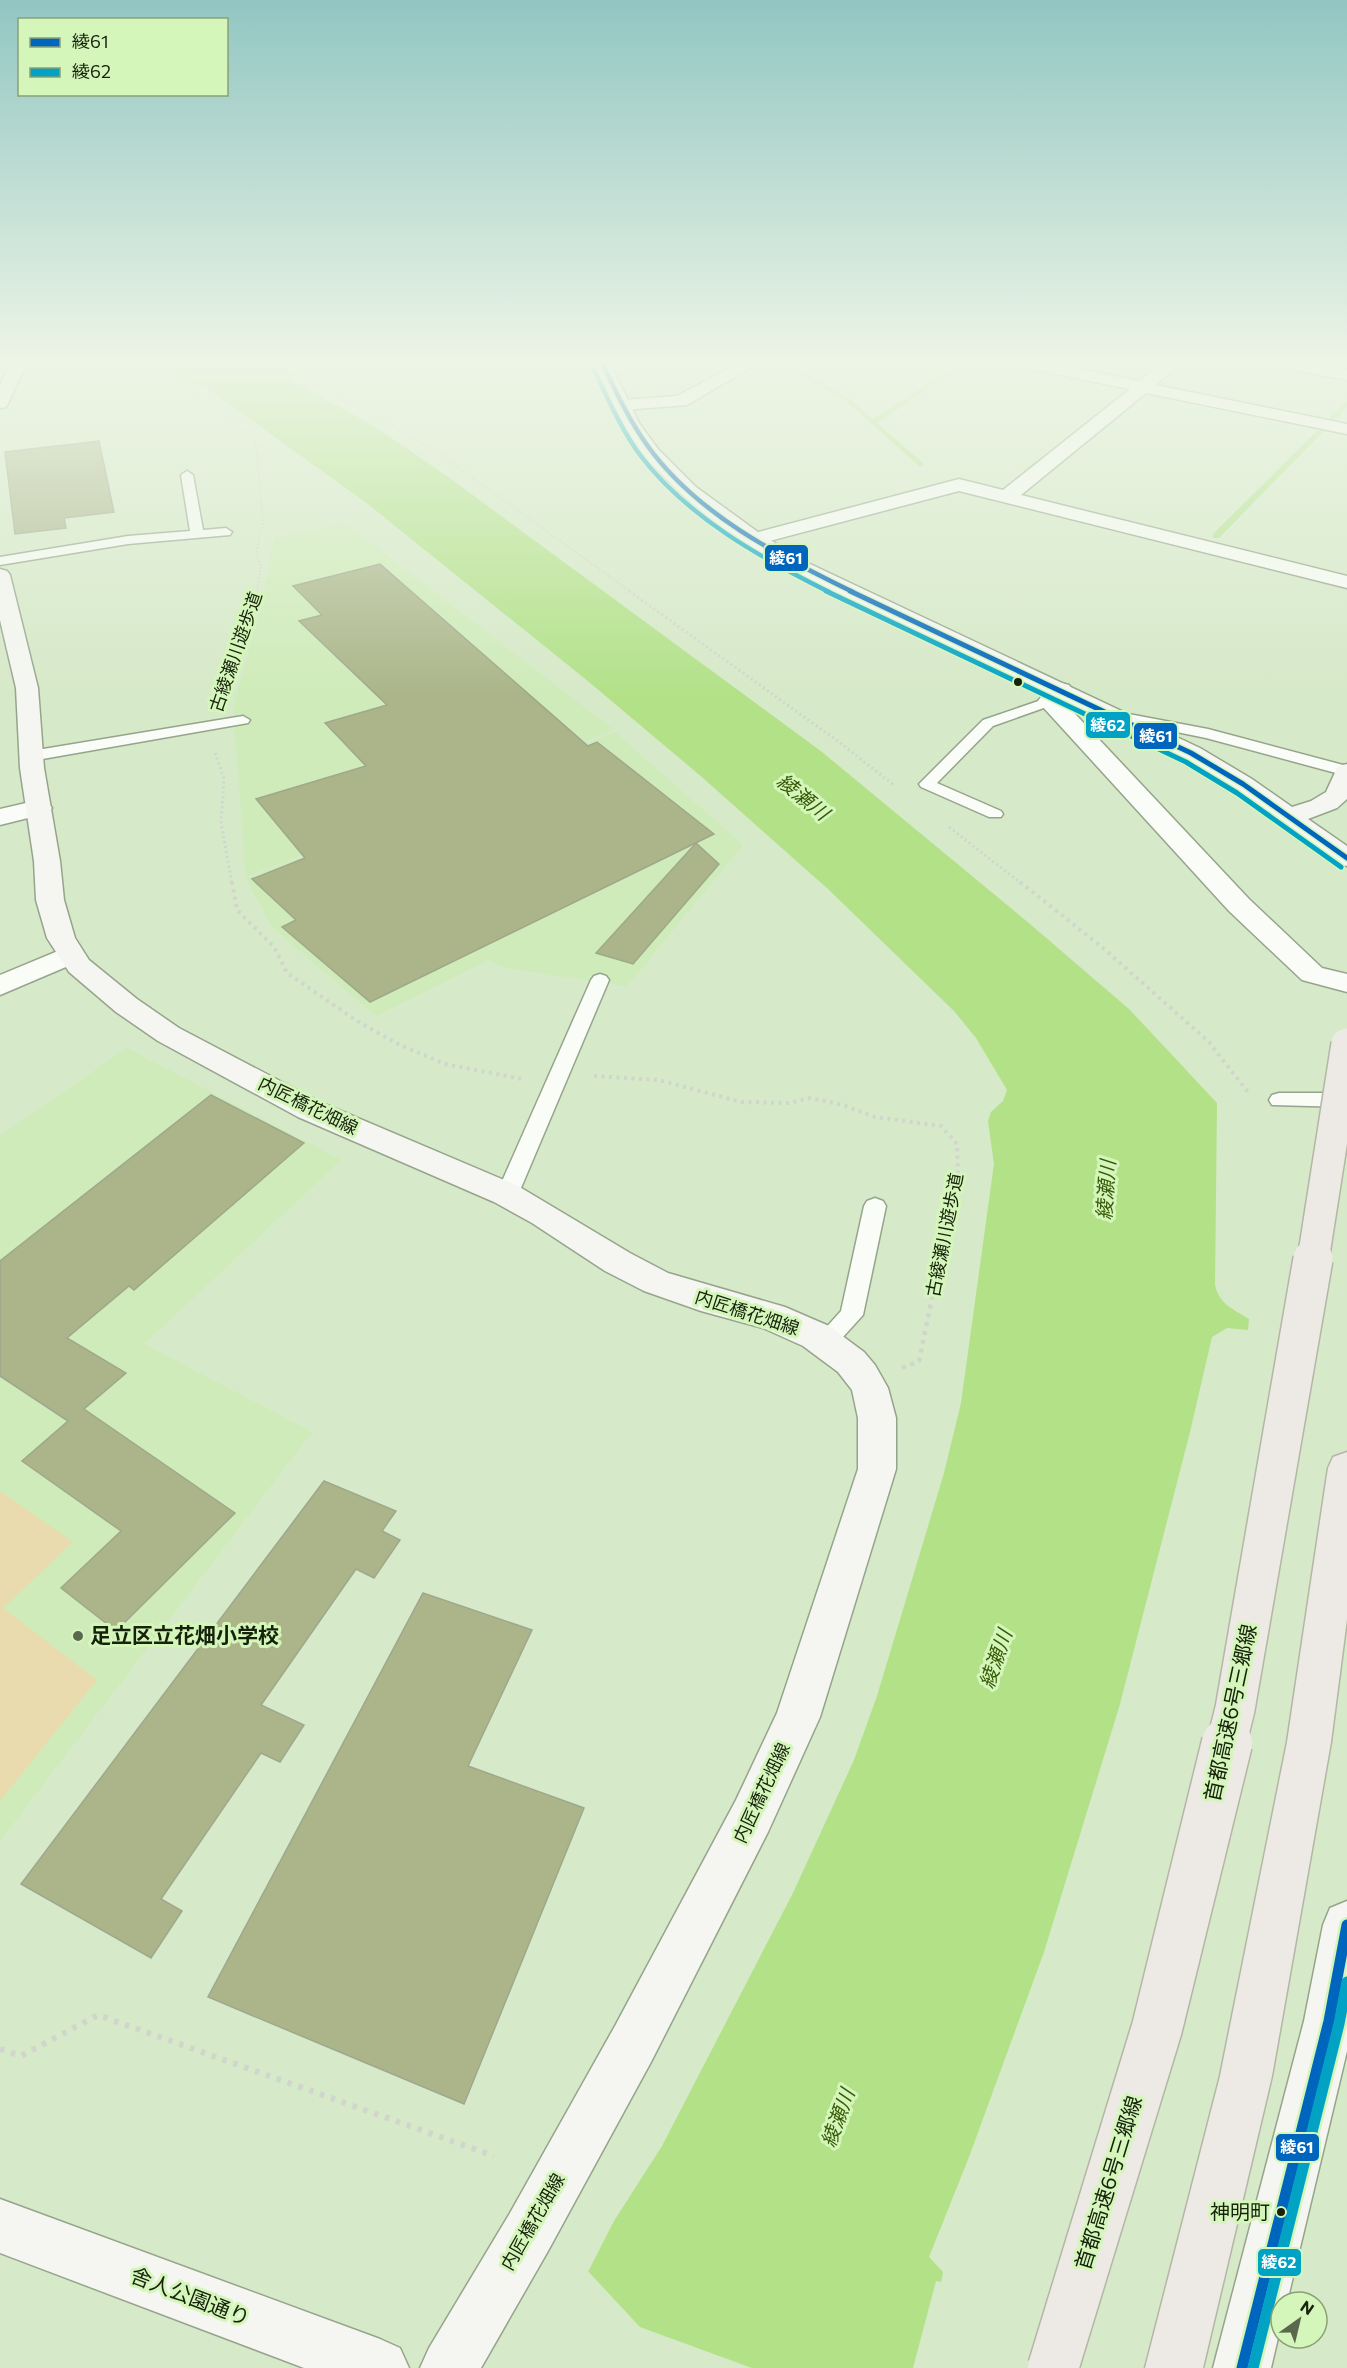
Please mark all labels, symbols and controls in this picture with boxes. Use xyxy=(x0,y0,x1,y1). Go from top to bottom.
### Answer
legend xyxy=(18,18,228,96)
text: 綾61 xyxy=(72,30,109,52)
text: 綾62 xyxy=(72,60,111,82)
line badge: 綾61 xyxy=(764,544,809,572)
text: 綾61 xyxy=(769,548,803,567)
street label: 古綾瀬川遊歩道 xyxy=(204,589,266,715)
unlabelled marker xyxy=(1012,676,1024,688)
line badge: 綾62 xyxy=(1085,711,1131,739)
text: 綾62 xyxy=(1091,715,1125,734)
line badge: 綾61 xyxy=(1133,722,1178,750)
text: 綾61 xyxy=(1139,726,1173,745)
water label: 綾瀬川 xyxy=(773,768,836,826)
street label: 内匠橋花畑線 xyxy=(255,1072,362,1139)
water label: 綾瀬川 xyxy=(1091,1157,1119,1221)
street label: 古綾瀬川遊歩道 xyxy=(921,1171,967,1299)
street label: 内匠橋花畑線 xyxy=(693,1285,802,1339)
place label: 足立区立花畑小学校 xyxy=(90,1622,279,1647)
street label: 首都高速6号三郷線 xyxy=(1199,1622,1261,1804)
water label: 綾瀬川 xyxy=(974,1625,1017,1691)
marker: 足立区立花畑小学校 xyxy=(71,1629,85,1643)
street label: 内匠橋花畑線 xyxy=(728,1739,794,1846)
water label: 綾瀬川 xyxy=(816,2083,859,2150)
street label: 首都高速6号三郷線 xyxy=(1069,2092,1146,2273)
line badge: 綾61 xyxy=(1275,2133,1320,2162)
text: 綾61 xyxy=(1280,2137,1314,2156)
street label: 内匠橋花畑線 xyxy=(496,2169,569,2274)
place label: 神明町 xyxy=(1210,2199,1270,2223)
marker: 神明町 xyxy=(1275,2206,1287,2218)
line badge: 綾62 xyxy=(1257,2248,1302,2277)
text: 綾62 xyxy=(1262,2252,1296,2271)
street label: 舎人公園通り xyxy=(127,2261,254,2330)
north arrow xyxy=(1269,2290,1329,2350)
text: N xyxy=(1297,2296,1318,2318)

